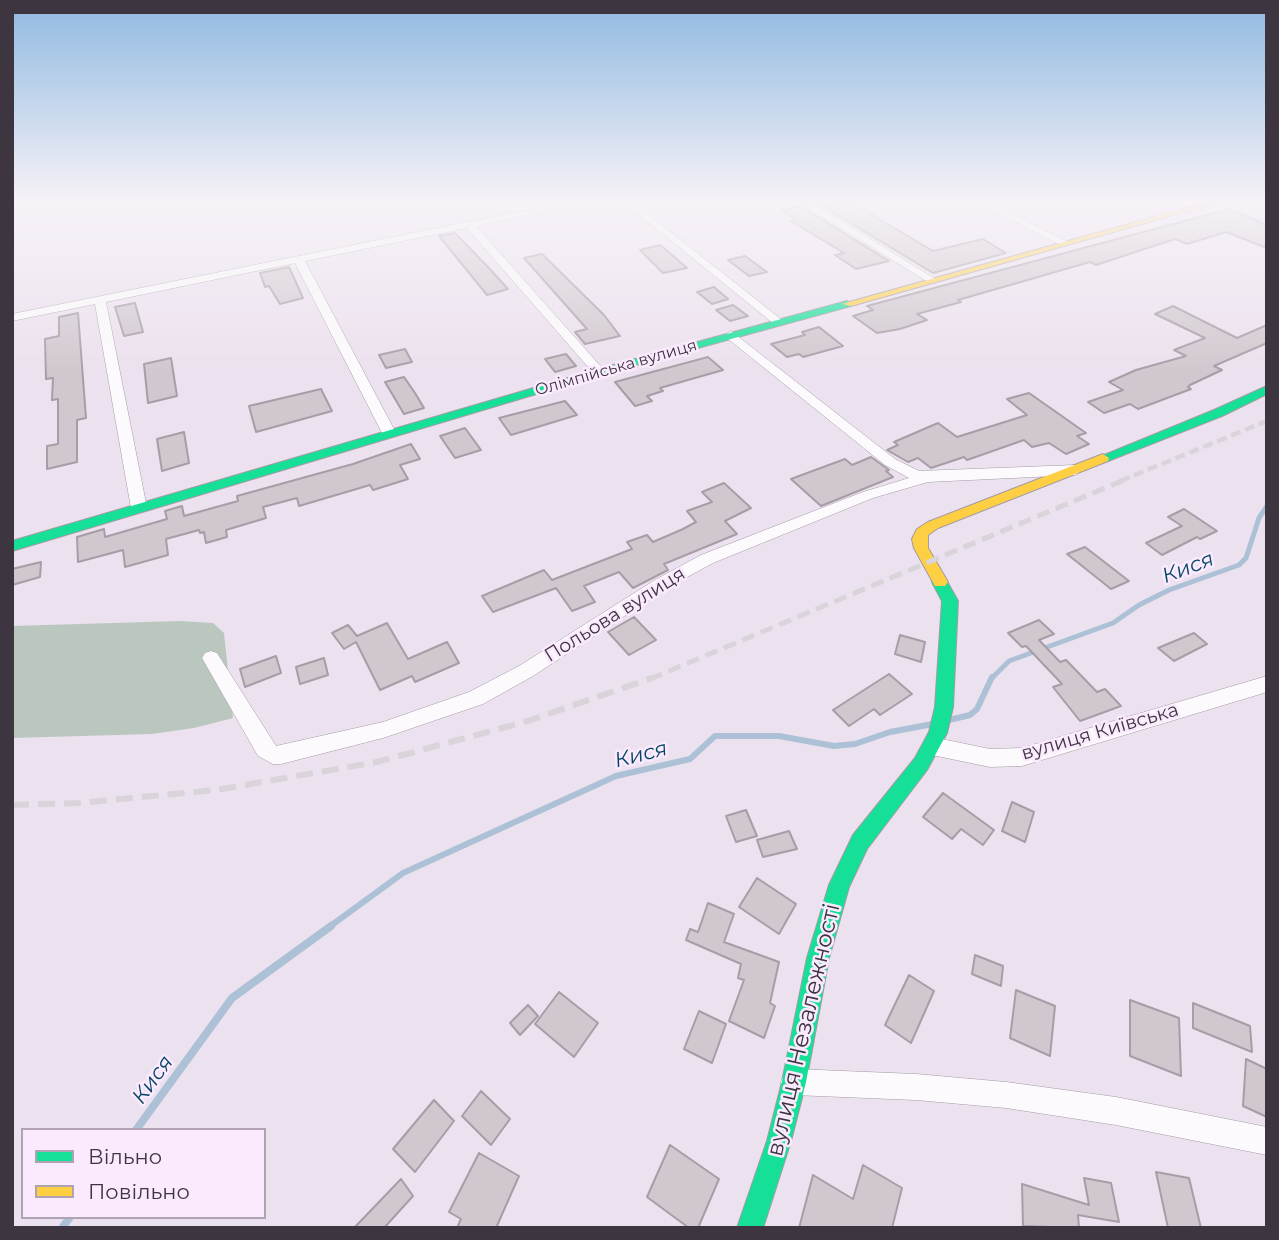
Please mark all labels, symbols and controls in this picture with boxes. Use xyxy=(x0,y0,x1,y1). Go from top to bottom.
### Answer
street label: Олімпійська вулиця xyxy=(533,336,699,400)
water label: Кися xyxy=(1159,547,1217,589)
street label: Польова вулиця xyxy=(541,563,689,667)
street label: вулиця Київська xyxy=(1019,699,1181,765)
water label: Кися xyxy=(612,736,670,774)
street label: вулиця Незалежності xyxy=(761,901,847,1159)
water label: Кися xyxy=(127,1051,179,1109)
legend xyxy=(21,1128,266,1219)
text: Вільно xyxy=(88,1144,162,1169)
text: Повільно xyxy=(88,1179,190,1204)

